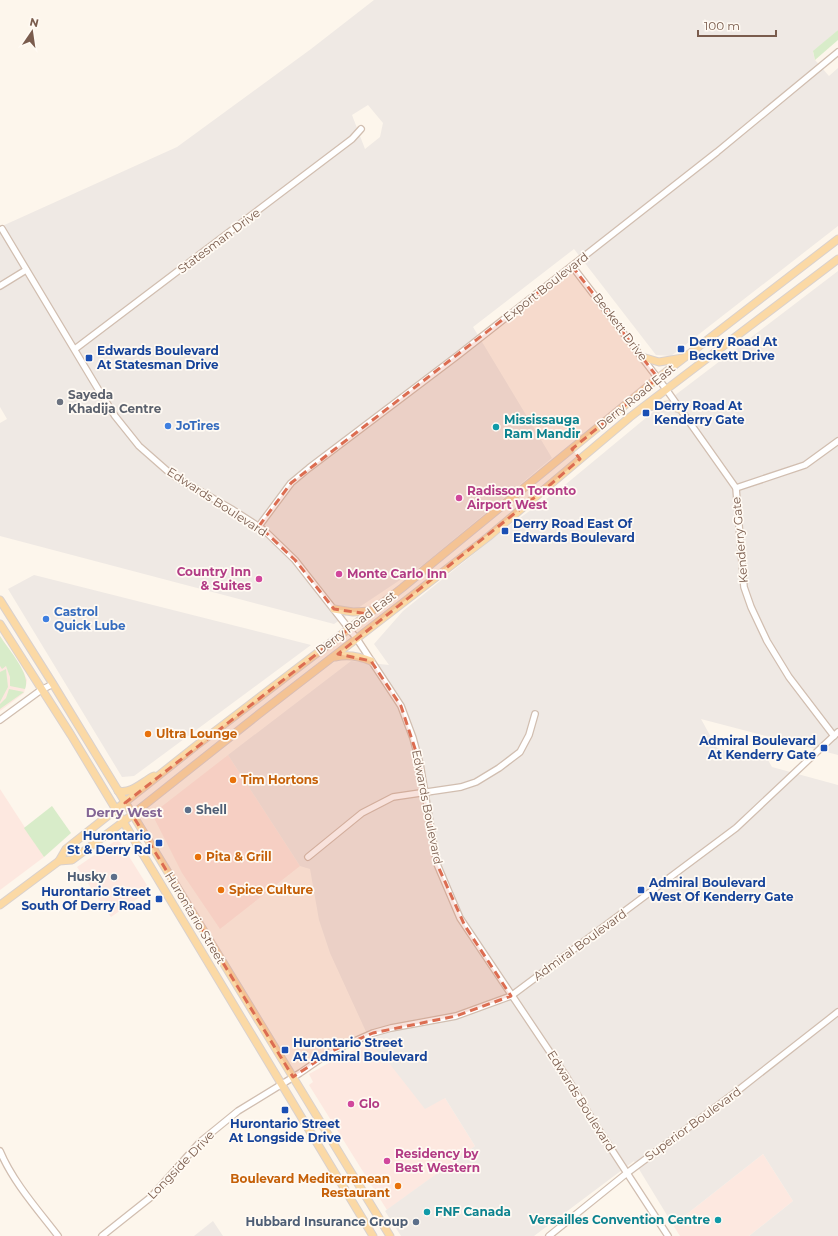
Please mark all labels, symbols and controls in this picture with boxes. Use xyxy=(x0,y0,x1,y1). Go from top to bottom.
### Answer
north arrow xyxy=(12,12,52,52)
scale bar xyxy=(698,12,776,38)
text: N xyxy=(28,14,40,30)
text: 100 m xyxy=(704,18,740,33)
street label: Statesman Drive xyxy=(175,205,263,276)
street label: Export Boulevard xyxy=(500,249,591,325)
street label: Beckett Drive xyxy=(590,290,651,364)
place label: Derry Road At Beckett Drive xyxy=(689,334,778,363)
place label: Edwards Boulevard At Statesman Drive xyxy=(96,343,219,372)
marker: Derry Road At Beckett Drive xyxy=(676,344,686,354)
marker: Edwards Boulevard At Statesman Drive xyxy=(84,353,94,363)
street label: Derry Road East xyxy=(593,360,678,433)
place label: Sayeda Khadija Centre xyxy=(68,387,162,416)
marker: Sayeda Khadija Centre xyxy=(55,397,65,407)
place label: Derry Road At Kenderry Gate xyxy=(654,398,745,427)
marker: Derry Road At Kenderry Gate xyxy=(641,408,651,418)
place label: Mississauga Ram Mandir xyxy=(504,412,580,441)
place label: JoTires xyxy=(175,418,220,433)
marker: JoTires xyxy=(163,421,173,431)
marker: Mississauga Ram Mandir xyxy=(491,422,501,432)
street label: Edwards Boulevard xyxy=(164,464,270,540)
place label: Radisson Toronto Airport West xyxy=(466,483,576,512)
marker: Radisson Toronto Airport West xyxy=(454,493,464,503)
street label: Kenderry Gate xyxy=(728,496,751,584)
place label: Derry Road East Of Edwards Boulevard xyxy=(513,516,635,545)
marker: Derry Road East Of Edwards Boulevard xyxy=(500,526,510,536)
place label: Country Inn & Suites xyxy=(177,564,252,593)
place label: Monte Carlo Inn xyxy=(347,566,447,581)
marker: Monte Carlo Inn xyxy=(334,569,344,579)
marker: Country Inn & Suites xyxy=(254,574,264,584)
street label: Derry Road East xyxy=(313,587,399,658)
place label: Castrol Quick Lube xyxy=(54,604,126,633)
marker: Castrol Quick Lube xyxy=(41,614,51,624)
place label: Ultra Lounge xyxy=(156,726,238,741)
marker: Ultra Lounge xyxy=(143,729,153,739)
place label: Admiral Boulevard At Kenderry Gate xyxy=(698,733,816,762)
marker: Admiral Boulevard At Kenderry Gate xyxy=(819,743,829,753)
street label: Edwards Boulevard xyxy=(409,748,446,865)
place label: Tim Hortons xyxy=(241,772,319,787)
marker: Tim Hortons xyxy=(228,775,238,785)
place label: Shell xyxy=(196,802,227,817)
district label: Derry West xyxy=(86,804,163,820)
marker: Shell xyxy=(183,805,193,815)
place label: Hurontario St & Derry Rd xyxy=(67,828,151,857)
marker: Hurontario St & Derry Rd xyxy=(154,838,164,848)
place label: Pita & Grill xyxy=(206,849,272,864)
marker: Pita & Grill xyxy=(193,852,203,862)
place label: Husky xyxy=(67,869,107,884)
street label: Hurontario Street xyxy=(162,869,229,967)
marker: Husky xyxy=(109,872,119,882)
place label: Admiral Boulevard West Of Kenderry Gate xyxy=(648,875,794,904)
place label: Spice Culture xyxy=(229,882,313,897)
place label: Hurontario Street South Of Derry Road xyxy=(21,884,152,913)
marker: Spice Culture xyxy=(216,885,226,895)
marker: Admiral Boulevard West Of Kenderry Gate xyxy=(636,885,646,895)
marker: Hurontario Street South Of Derry Road xyxy=(154,894,164,904)
street label: Admiral Boulevard xyxy=(530,906,629,983)
place label: Hurontario Street At Admiral Boulevard xyxy=(292,1035,428,1064)
marker: Hurontario Street At Admiral Boulevard xyxy=(280,1045,290,1055)
street label: Edwards Boulevard xyxy=(544,1047,619,1154)
street label: Superior Boulevard xyxy=(642,1084,744,1164)
place label: Glo xyxy=(359,1096,380,1111)
marker: Glo xyxy=(346,1099,356,1109)
marker: Hurontario Street At Longside Drive xyxy=(280,1105,290,1115)
place label: Hurontario Street At Longside Drive xyxy=(228,1116,341,1145)
street label: Longside Drive xyxy=(144,1127,217,1202)
place label: Residency by Best Western xyxy=(395,1146,480,1175)
marker: Residency by Best Western xyxy=(382,1156,392,1166)
place label: Boulevard Mediterranean Restaurant xyxy=(230,1171,391,1200)
marker: Boulevard Mediterranean Restaurant xyxy=(393,1181,403,1191)
place label: FNF Canada xyxy=(435,1204,511,1219)
marker: FNF Canada xyxy=(422,1207,432,1217)
place label: Versailles Convention Centre xyxy=(528,1212,710,1227)
place label: Hubbard Insurance Group xyxy=(245,1214,408,1229)
marker: Versailles Convention Centre xyxy=(713,1215,723,1225)
marker: Hubbard Insurance Group xyxy=(411,1217,421,1227)

